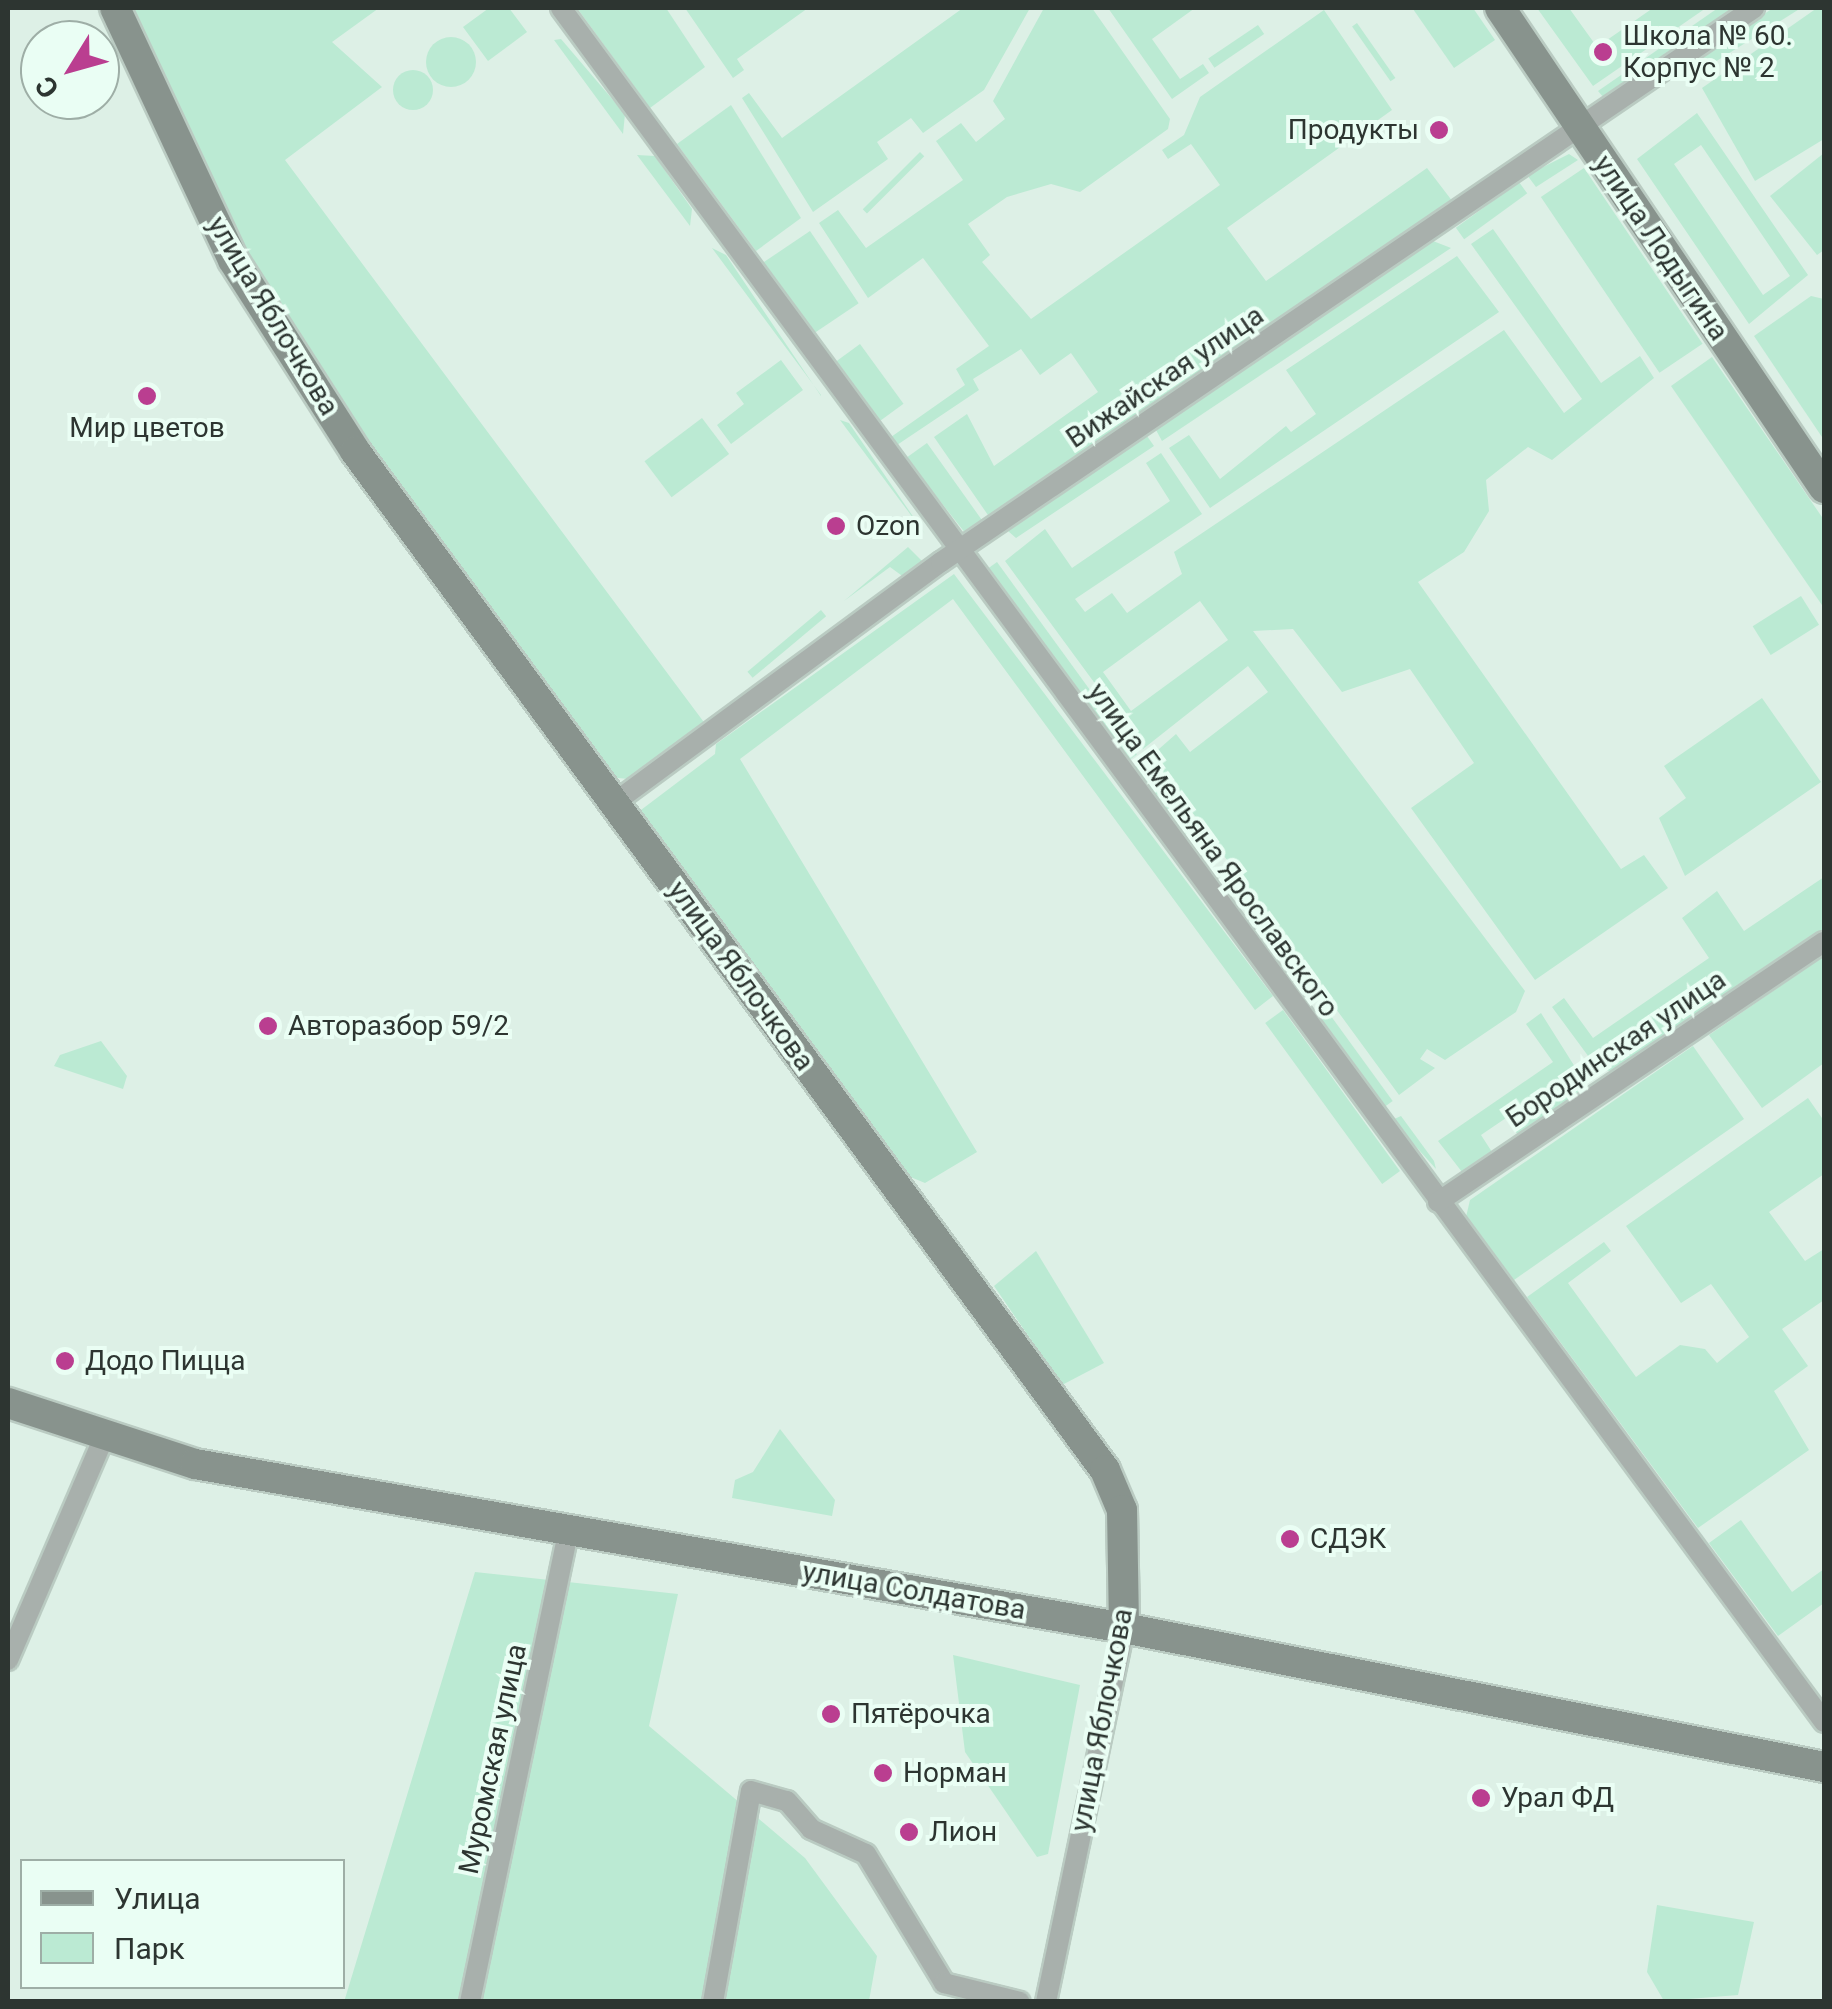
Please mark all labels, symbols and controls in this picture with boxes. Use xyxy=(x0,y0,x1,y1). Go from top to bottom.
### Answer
place label: Школа № 60. Корпус № 2 xyxy=(1623,19,1793,85)
north arrow xyxy=(20,20,120,120)
marker: Школа № 60. Корпус № 2 xyxy=(1592,41,1614,63)
text: С xyxy=(29,70,66,104)
place label: Продукты xyxy=(1288,113,1419,147)
marker: Продукты xyxy=(1428,119,1450,141)
street label: улица Лодыгина xyxy=(1587,149,1735,347)
street label: улица Яблочкова xyxy=(200,210,346,422)
street label: Вижайская улица xyxy=(1060,299,1270,455)
marker: Мир цветов xyxy=(136,385,158,407)
place label: Мир цветов xyxy=(69,411,225,445)
place label: Ozon xyxy=(856,509,920,543)
marker: Ozon xyxy=(825,515,847,537)
street label: улица Емельяна Ярославского xyxy=(1080,676,1346,1024)
street label: улица Яблочкова xyxy=(661,874,821,1078)
street label: Бородинская улица xyxy=(1500,963,1732,1135)
place label: Авторазбор 59/2 xyxy=(288,1009,509,1043)
marker: Авторазбор 59/2 xyxy=(257,1015,279,1037)
place label: Додо Пицца xyxy=(85,1344,245,1378)
marker: Додо Пицца xyxy=(54,1350,76,1372)
place label: СДЭК xyxy=(1310,1522,1386,1556)
marker: СДЭК xyxy=(1279,1528,1301,1550)
street label: улица Солдатова xyxy=(800,1555,1028,1627)
street label: улица Яблочкова xyxy=(1064,1606,1140,1834)
street label: Муромская улица xyxy=(452,1641,534,1877)
place label: Пятёрочка xyxy=(851,1697,991,1731)
marker: Пятёрочка xyxy=(820,1703,842,1725)
place label: Норман xyxy=(903,1756,1007,1790)
marker: Норман xyxy=(872,1762,894,1784)
place label: Урал ФД xyxy=(1501,1781,1614,1815)
marker: Урал ФД xyxy=(1470,1787,1492,1809)
place label: Лион xyxy=(929,1815,997,1849)
marker: Лион xyxy=(898,1821,920,1843)
legend xyxy=(20,1859,345,1989)
text: Улица xyxy=(114,1881,201,1916)
text: Парк xyxy=(114,1931,185,1966)

